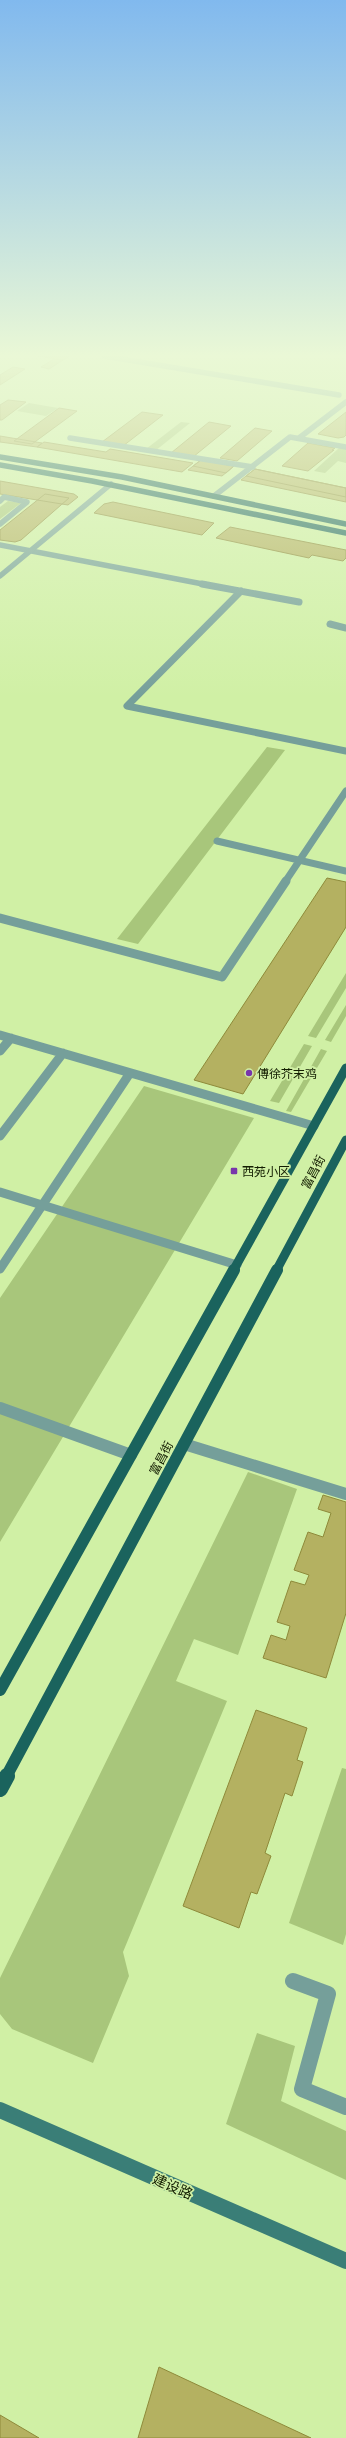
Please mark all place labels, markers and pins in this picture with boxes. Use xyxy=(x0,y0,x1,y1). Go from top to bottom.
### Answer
place label: 傅徐芥末鸡 xyxy=(257,1065,317,1082)
marker: 傅徐芥末鸡 xyxy=(244,1068,254,1078)
place label: 西苑小区 xyxy=(242,1163,290,1180)
marker: 西苑小区 xyxy=(229,1166,239,1176)

